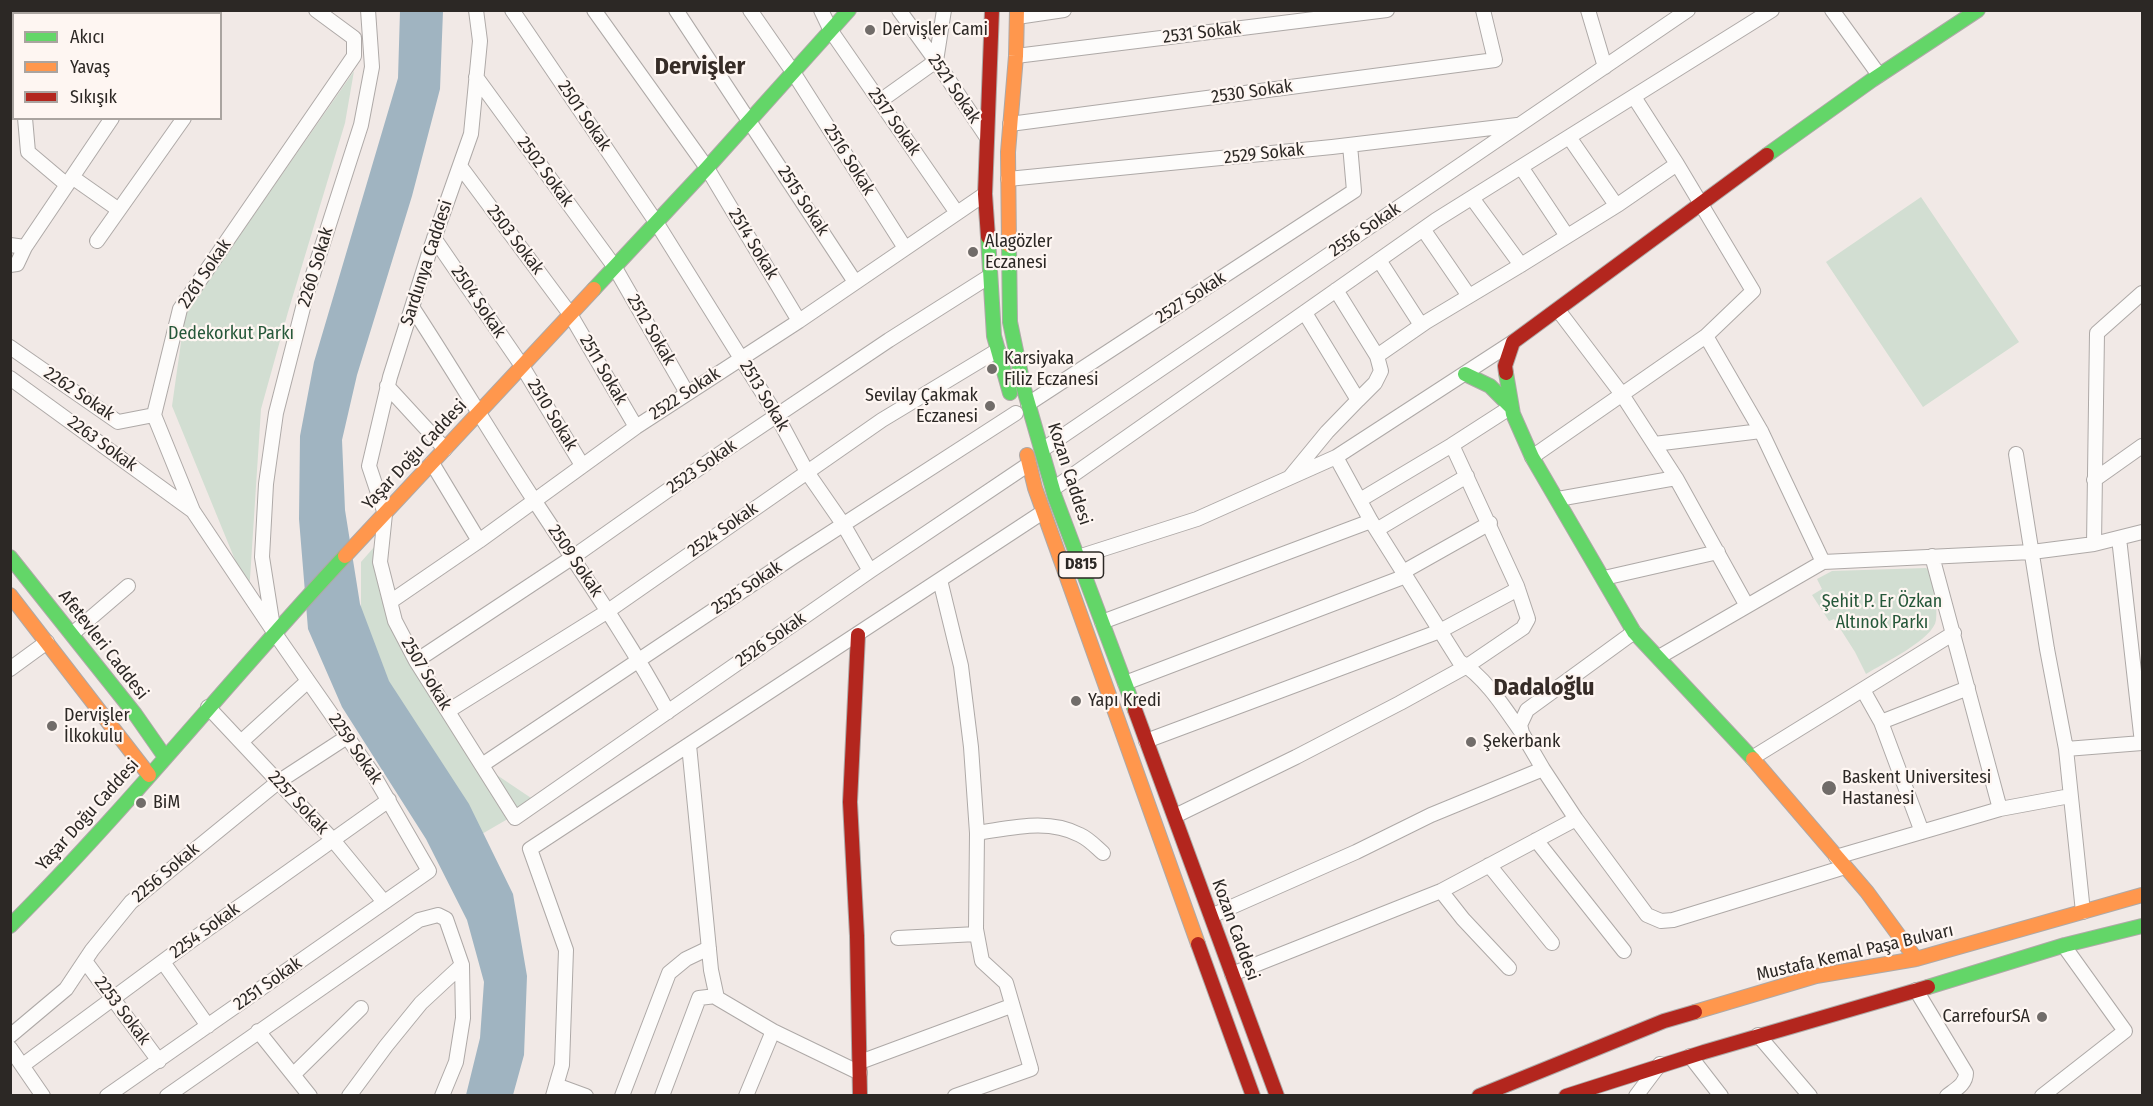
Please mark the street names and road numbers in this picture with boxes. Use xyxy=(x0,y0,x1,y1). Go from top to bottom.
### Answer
street label: 2531 Sokak xyxy=(1162,17,1242,49)
street label: 2521 Sokak xyxy=(923,50,985,128)
street label: 2530 Sokak xyxy=(1210,76,1294,108)
street label: 2501 Sokak xyxy=(553,77,615,155)
street label: 2517 Sokak xyxy=(863,84,925,160)
street label: 2516 Sokak xyxy=(819,121,879,199)
street label: 2502 Sokak xyxy=(512,133,578,211)
street label: 2529 Sokak xyxy=(1223,139,1305,169)
street label: 2515 Sokak xyxy=(773,162,833,240)
street label: Sardunya Caddesi xyxy=(396,197,458,329)
street label: 2556 Sokak xyxy=(1325,198,1405,262)
street label: 2503 Sokak xyxy=(482,201,548,279)
street label: 2514 Sokak xyxy=(723,205,783,283)
street label: 2260 Sokak xyxy=(294,225,338,309)
street label: 2261 Sokak xyxy=(174,235,236,313)
street label: 2504 Sokak xyxy=(446,262,510,342)
street label: 2527 Sokak xyxy=(1152,267,1230,329)
street label: 2512 Sokak xyxy=(622,291,680,369)
street label: 2511 Sokak xyxy=(574,331,632,409)
street label: 2513 Sokak xyxy=(735,357,793,435)
street label: 2262 Sokak xyxy=(40,363,118,425)
street label: 2522 Sokak xyxy=(646,363,724,425)
street label: 2510 Sokak xyxy=(522,375,582,455)
street label: Yaşar Doğu Caddesi xyxy=(358,395,472,515)
street label: 2263 Sokak xyxy=(63,412,141,476)
street label: Kozan Caddesi xyxy=(1042,420,1096,528)
street label: 2523 Sokak xyxy=(663,435,741,499)
street label: 2524 Sokak xyxy=(684,498,762,562)
street label: 2509 Sokak xyxy=(543,521,607,601)
road number: D815 xyxy=(1058,552,1104,578)
street label: 2525 Sokak xyxy=(708,557,786,619)
street label: Afetevleri Caddesi xyxy=(54,586,152,704)
street label: 2526 Sokak xyxy=(732,608,810,672)
street label: 2507 Sokak xyxy=(396,634,456,714)
street label: 2259 Sokak xyxy=(324,710,386,788)
street label: Yaşar Doğu Caddesi xyxy=(32,755,144,875)
street label: 2257 Sokak xyxy=(263,767,333,839)
street label: 2256 Sokak xyxy=(128,839,204,907)
street label: Kozan Caddesi xyxy=(1207,876,1263,984)
street label: 2254 Sokak xyxy=(166,899,244,963)
street label: Mustafa Kemal Paşa Bulvarı xyxy=(1755,920,1955,986)
street label: 2251 Sokak xyxy=(230,953,306,1015)
street label: 2253 Sokak xyxy=(89,973,155,1049)

